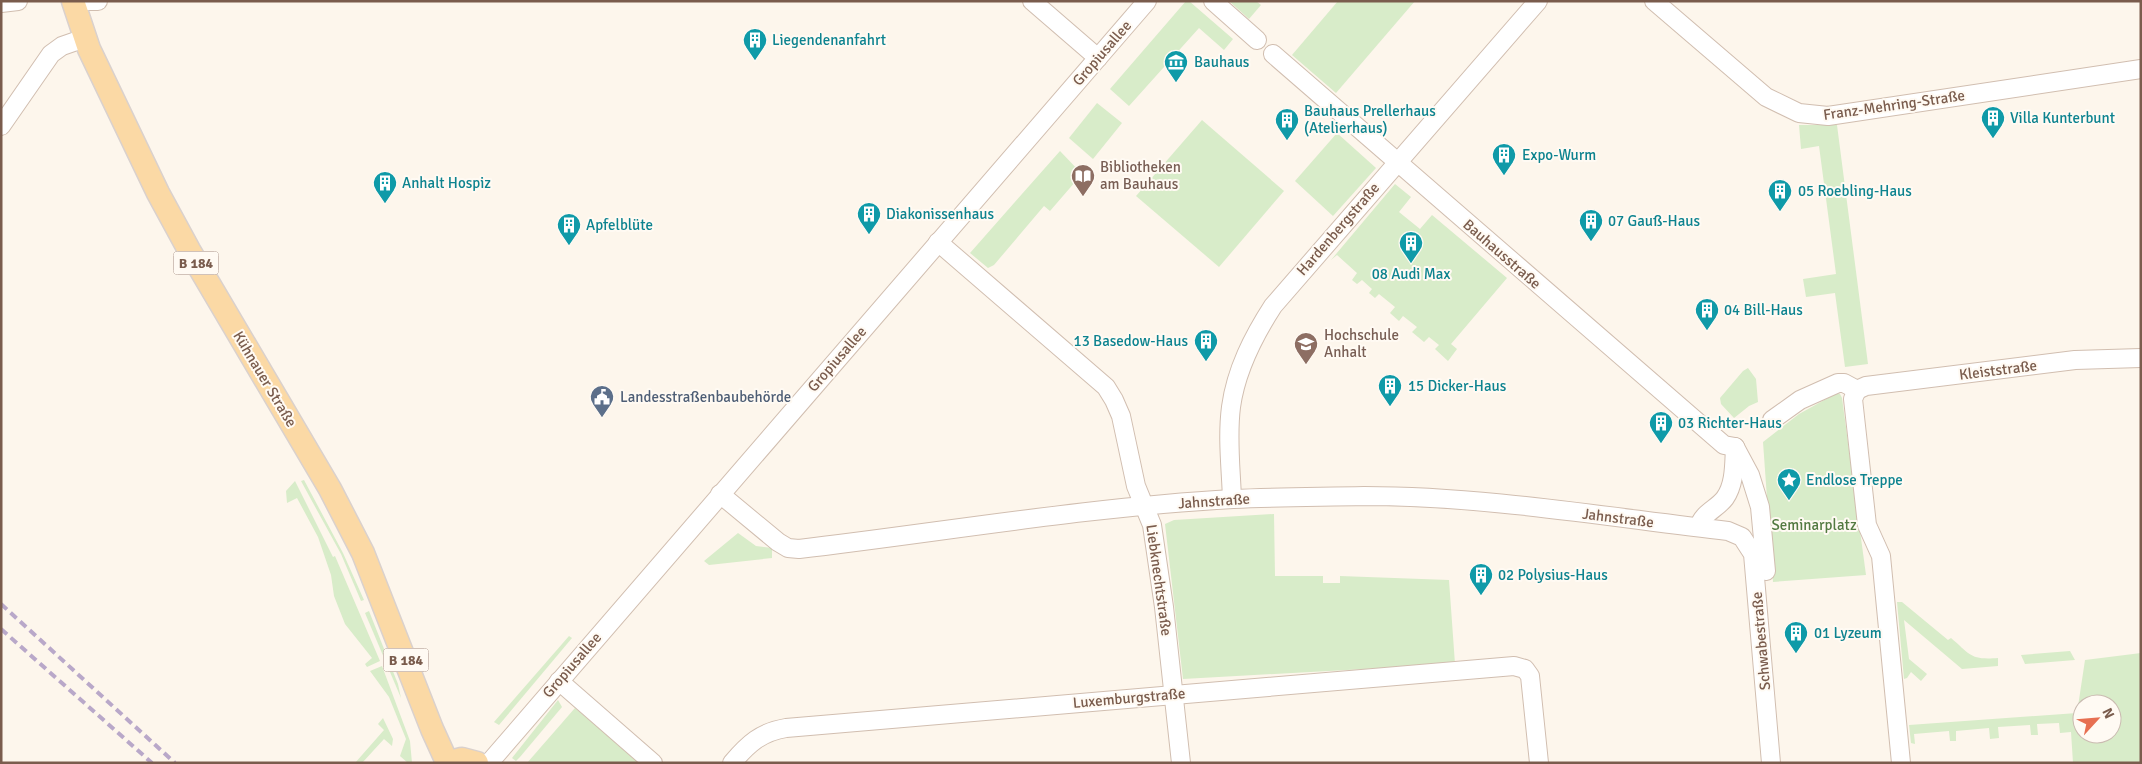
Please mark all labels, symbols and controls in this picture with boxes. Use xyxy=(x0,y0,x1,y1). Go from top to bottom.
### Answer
street label: Gropiusallee xyxy=(1069,17,1135,89)
building icon: Liegendenanfahrt xyxy=(742,27,768,61)
place label: Liegendenanfahrt xyxy=(772,31,886,49)
museum icon: Bauhaus xyxy=(1163,49,1189,83)
place label: Bauhaus xyxy=(1194,53,1250,71)
street label: Franz-Mehring-Straße xyxy=(1822,86,1966,124)
place label: Bauhaus Prellerhaus (Atelierhaus) xyxy=(1304,102,1436,137)
building icon: Villa Kunterbunt xyxy=(1980,105,2006,139)
building icon: Bauhaus Prellerhaus (Atelierhaus) xyxy=(1274,107,1300,141)
place label: Villa Kunterbunt xyxy=(2010,109,2115,127)
building icon: Expo-Wurm xyxy=(1491,142,1517,176)
place label: Expo-Wurm xyxy=(1522,146,1596,164)
place label: Bibliotheken am Bauhaus xyxy=(1100,158,1181,193)
library icon: Bibliotheken am Bauhaus xyxy=(1070,163,1096,197)
building icon: Anhalt Hospiz xyxy=(372,170,398,204)
place label: Anhalt Hospiz xyxy=(402,174,491,192)
building icon: 05 Roebling-Haus xyxy=(1767,178,1793,212)
street label: Hardenbergstraße xyxy=(1293,179,1383,279)
place label: 05 Roebling-Haus xyxy=(1798,182,1912,200)
building icon: Diakonissenhaus xyxy=(856,201,882,235)
place label: Diakonissenhaus xyxy=(886,205,994,223)
building icon: 07 Gauß-Haus xyxy=(1578,208,1604,242)
building icon: Apfelblüte xyxy=(556,212,582,246)
place label: 07 Gauß-Haus xyxy=(1608,212,1701,230)
street label: Bauhausstraße xyxy=(1459,215,1545,293)
place label: Apfelblüte xyxy=(586,216,653,234)
building icon: 08 Audi Max xyxy=(1398,230,1424,264)
road number: B 184 xyxy=(174,252,218,274)
place label: 08 Audi Max xyxy=(1372,265,1450,283)
building icon: 04 Bill-Haus xyxy=(1694,297,1720,331)
place label: 04 Bill-Haus xyxy=(1724,301,1803,319)
street label: Gropiusallee xyxy=(804,323,870,395)
place label: Hochschule Anhalt xyxy=(1324,326,1399,361)
street label: Kühnauer Straße xyxy=(229,328,301,430)
building icon: 13 Basedow-Haus xyxy=(1193,328,1219,362)
school or university icon: Hochschule Anhalt xyxy=(1293,331,1319,365)
place label: 13 Basedow-Haus xyxy=(1074,332,1188,350)
street label: Kleiststraße xyxy=(1958,356,2038,384)
building icon: 15 Dicker-Haus xyxy=(1377,373,1403,407)
place label: 15 Dicker-Haus xyxy=(1408,377,1507,395)
public building icon: Landesstraßenbaubehörde xyxy=(589,384,615,418)
place label: Landesstraßenbaubehörde xyxy=(620,388,791,406)
building icon: 03 Richter-Haus xyxy=(1648,410,1674,444)
place label: 03 Richter-Haus xyxy=(1678,414,1782,432)
place icon: Endlose Treppe xyxy=(1776,467,1802,501)
place label: Endlose Treppe xyxy=(1806,471,1903,489)
street label: Jahnstraße xyxy=(1177,490,1251,512)
street label: Jahnstraße xyxy=(1581,505,1655,531)
park label: Seminarplatz xyxy=(1771,516,1857,534)
street label: Liebknechtstraße xyxy=(1142,523,1176,637)
building icon: 02 Polysius-Haus xyxy=(1468,562,1494,596)
place label: 02 Polysius-Haus xyxy=(1498,566,1608,584)
street label: Schwabestraße xyxy=(1748,591,1774,691)
building icon: 01 Lyzeum xyxy=(1783,620,1809,654)
place label: 01 Lyzeum xyxy=(1814,624,1882,642)
street label: Gropiusallee xyxy=(539,629,605,701)
road number: B 184 xyxy=(384,648,428,672)
street label: Luxemburgstraße xyxy=(1072,684,1186,712)
north arrow xyxy=(2072,694,2122,744)
text: N xyxy=(2098,705,2118,722)

